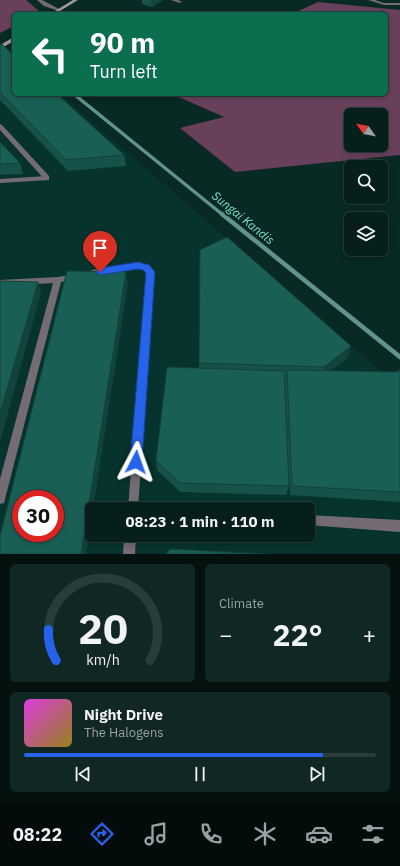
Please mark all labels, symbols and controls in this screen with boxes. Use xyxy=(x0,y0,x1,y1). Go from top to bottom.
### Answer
text: 90 m xyxy=(90,24,155,61)
icon: left xyxy=(24,28,76,80)
text: Turn left xyxy=(90,60,158,83)
north arrow xyxy=(344,108,388,152)
map controls xyxy=(344,108,388,256)
button: search xyxy=(344,160,388,204)
water label: Sungai Kandis xyxy=(209,188,278,248)
button: layers xyxy=(344,212,388,256)
pin xyxy=(83,231,117,272)
icon: arrive xyxy=(89,237,111,259)
position arrow xyxy=(115,441,157,483)
speed limit sign: 30 xyxy=(12,490,64,542)
text: 08:23 · 1 min · 110 m xyxy=(126,512,274,531)
text: Climate xyxy=(219,595,264,612)
text: 20 xyxy=(78,601,127,655)
text: 22° xyxy=(272,615,323,654)
text: − xyxy=(219,620,232,649)
text: + xyxy=(363,620,376,649)
text: km/h xyxy=(86,650,119,669)
text: Night Drive xyxy=(84,705,163,724)
text: The Halogens xyxy=(84,724,164,741)
icon: previous xyxy=(72,763,94,785)
icon: pause xyxy=(189,763,211,785)
icon: next xyxy=(306,763,328,785)
icon: directions xyxy=(88,820,116,848)
icon: music xyxy=(142,820,170,848)
icon: phone xyxy=(197,820,225,848)
icon: climate xyxy=(251,820,279,848)
icon: car xyxy=(305,820,333,848)
icon: filters xyxy=(359,820,387,848)
text: 08:22 xyxy=(13,823,62,846)

